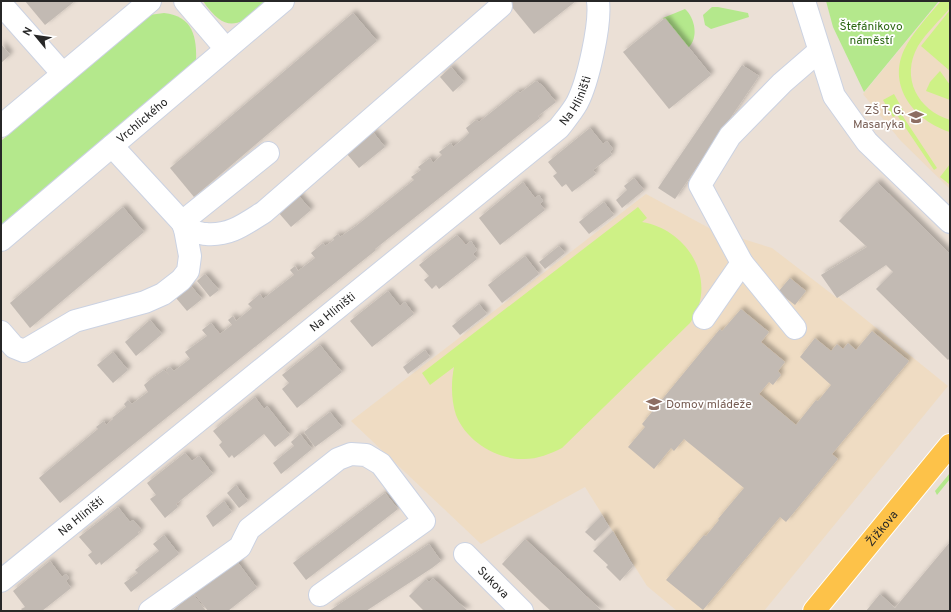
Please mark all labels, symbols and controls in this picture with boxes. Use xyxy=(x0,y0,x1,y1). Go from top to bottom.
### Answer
north arrow xyxy=(16,16,56,56)
park label: Štefánikovo náměstí xyxy=(839,19,903,49)
text: N xyxy=(20,25,36,38)
street label: Na Hliništi xyxy=(556,74,596,130)
street label: Vrchlického xyxy=(114,95,172,148)
place label: ZŠ T. G. Masaryka xyxy=(853,103,904,133)
school or university icon: ZŠ T. G. Masaryka xyxy=(907,108,925,126)
street label: Na Hliništi xyxy=(307,289,359,336)
school or university icon: Domov mládeže xyxy=(645,395,663,413)
place label: Domov mládeže xyxy=(666,397,752,413)
street label: Na Hliništi xyxy=(55,493,108,540)
street label: Žižkova xyxy=(863,508,902,550)
street label: Sukova xyxy=(473,564,512,602)

